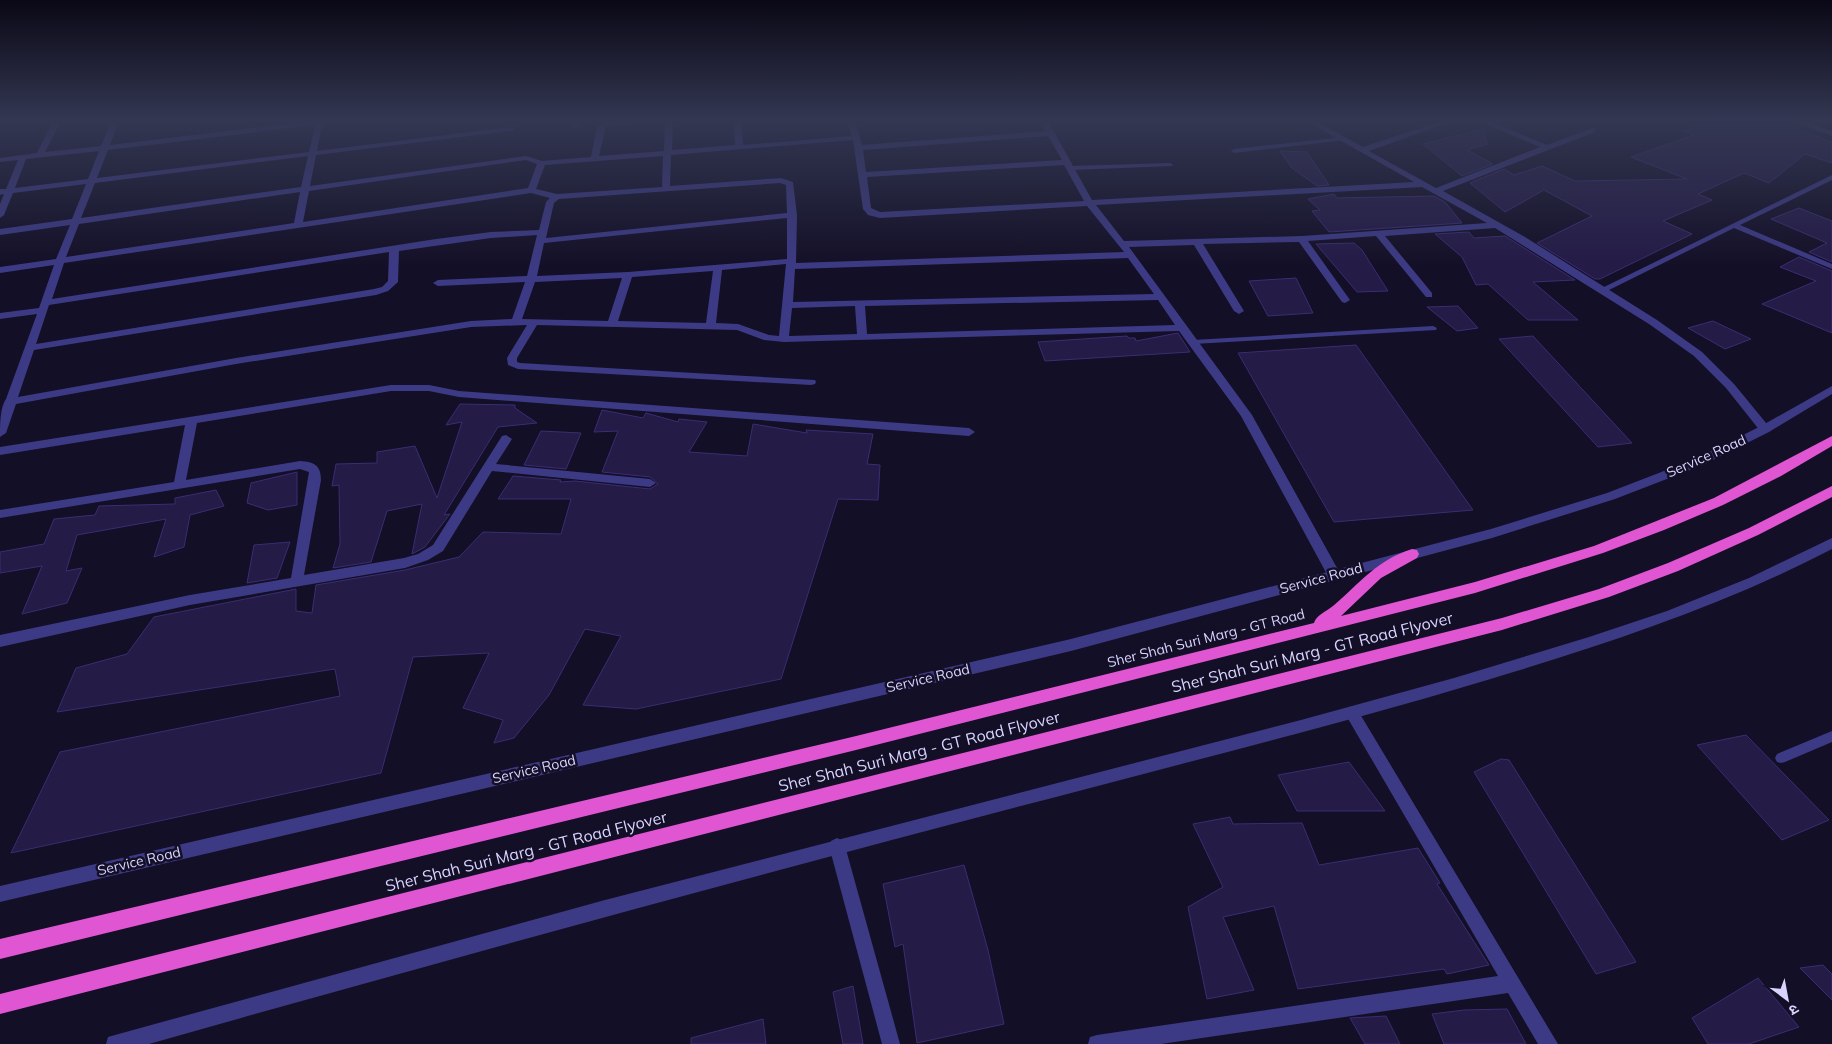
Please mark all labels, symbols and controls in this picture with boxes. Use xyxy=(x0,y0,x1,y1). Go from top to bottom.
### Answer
street label: Service Road xyxy=(1664,430,1748,482)
street label: Service Road xyxy=(1278,558,1364,598)
street label: Sher Shah Suri Marg - GT Road xyxy=(1105,605,1307,671)
street label: Sher Shah Suri Marg - GT Road Flyover xyxy=(1169,607,1455,697)
street label: Service Road xyxy=(885,660,971,696)
street label: Sher Shah Suri Marg - GT Road Flyover xyxy=(776,706,1062,796)
street label: Service Road xyxy=(491,751,577,787)
street label: Sher Shah Suri Marg - GT Road Flyover xyxy=(383,806,669,896)
street label: Service Road xyxy=(96,843,182,879)
north arrow xyxy=(1762,974,1812,1024)
text: उ xyxy=(1785,1000,1802,1020)

